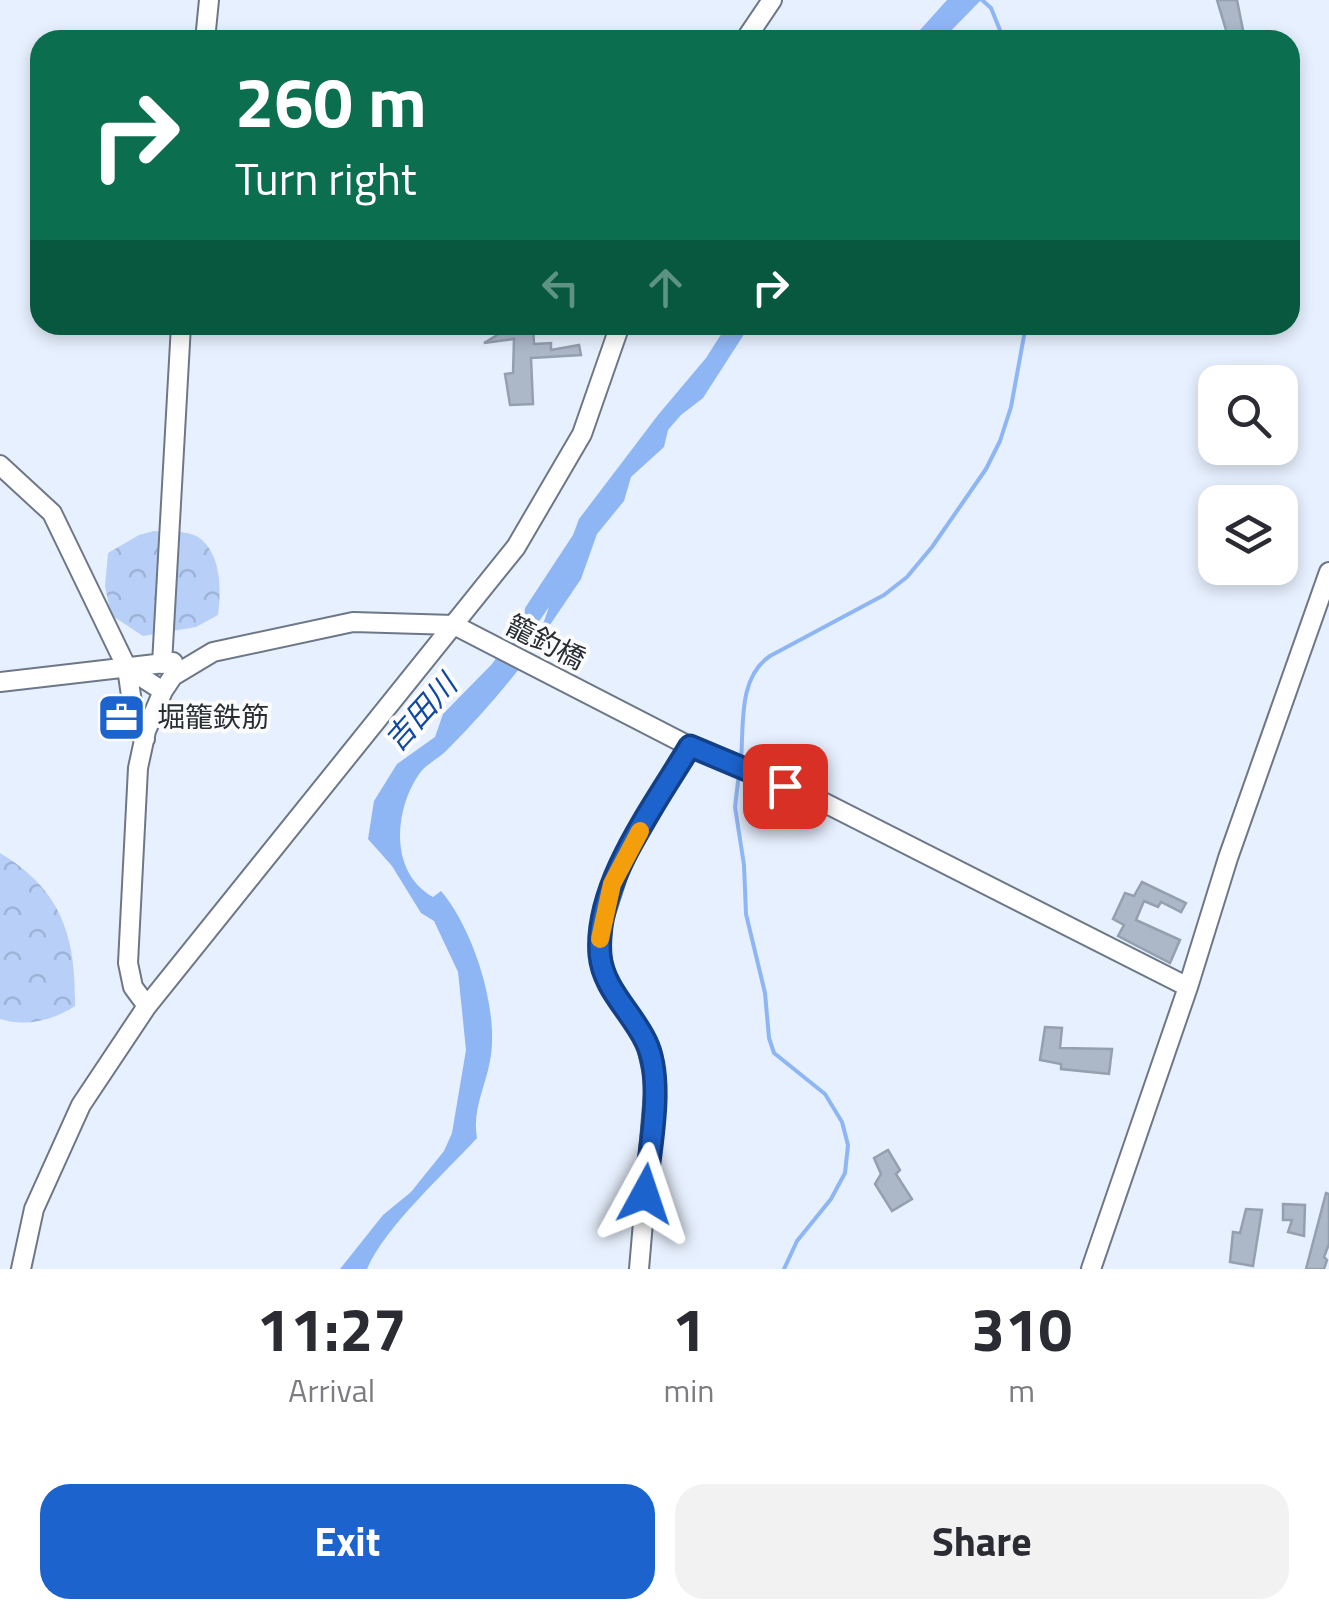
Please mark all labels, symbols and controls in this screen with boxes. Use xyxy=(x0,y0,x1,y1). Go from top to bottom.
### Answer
text: 260 m xyxy=(235,48,427,154)
icon: right xyxy=(70,70,200,200)
text: Turn right xyxy=(235,144,417,212)
icon: left xyxy=(533,260,588,315)
icon: ahead xyxy=(638,260,693,315)
icon: right xyxy=(743,260,798,315)
map controls xyxy=(1198,365,1298,585)
button: search xyxy=(1198,365,1298,465)
button: layers xyxy=(1198,485,1298,585)
street label: 籠釣橋 xyxy=(499,603,593,680)
water label: 吉田川 xyxy=(373,661,469,761)
office icon: 堀籠鉄筋 xyxy=(96,691,148,743)
place label: 堀籠鉄筋 xyxy=(157,695,269,738)
pin xyxy=(743,744,828,829)
icon: arrive xyxy=(758,759,813,814)
position arrow xyxy=(593,1142,697,1246)
text: 11:27 xyxy=(257,1283,407,1374)
text: 1 xyxy=(672,1283,706,1374)
text: 310 xyxy=(971,1283,1072,1374)
text: Arrival xyxy=(288,1366,375,1414)
text: min xyxy=(663,1366,714,1414)
text: m xyxy=(1008,1366,1035,1414)
button: Exit xyxy=(40,1484,655,1599)
button: Share xyxy=(675,1484,1289,1599)

